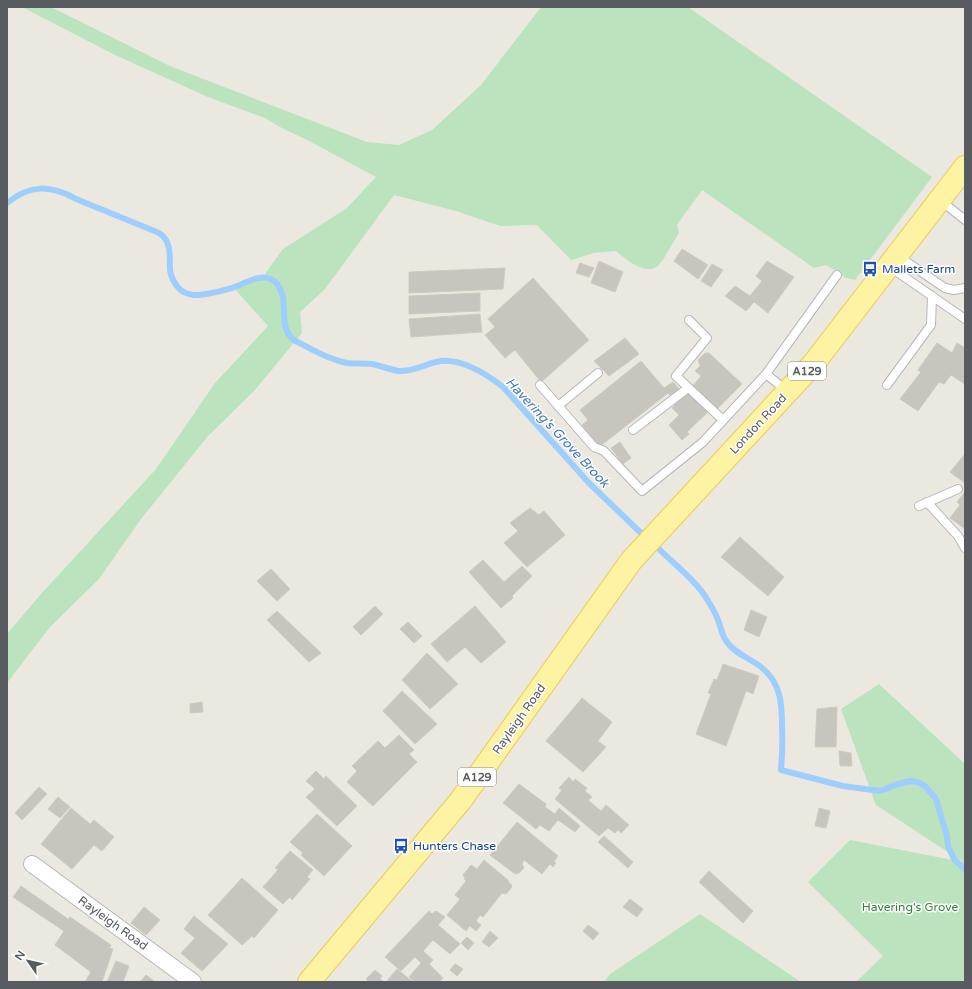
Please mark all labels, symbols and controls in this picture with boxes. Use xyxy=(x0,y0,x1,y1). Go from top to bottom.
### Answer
bus stop icon: Mallets Farm xyxy=(861,260,879,278)
place label: Mallets Farm xyxy=(882,262,955,276)
road number: A129 xyxy=(788,362,826,380)
water label: Havering's Grove Brook xyxy=(502,374,613,492)
street label: London Road xyxy=(727,391,789,457)
street label: Rayleigh Road xyxy=(490,681,548,757)
road number: A129 xyxy=(458,768,496,786)
bus stop icon: Hunters Chase xyxy=(392,837,410,855)
place label: Hunters Chase xyxy=(413,839,496,853)
street label: Rayleigh Road xyxy=(75,893,151,953)
park label: Havering's Grove xyxy=(862,900,958,914)
north arrow xyxy=(8,941,48,981)
text: N xyxy=(12,948,28,963)

